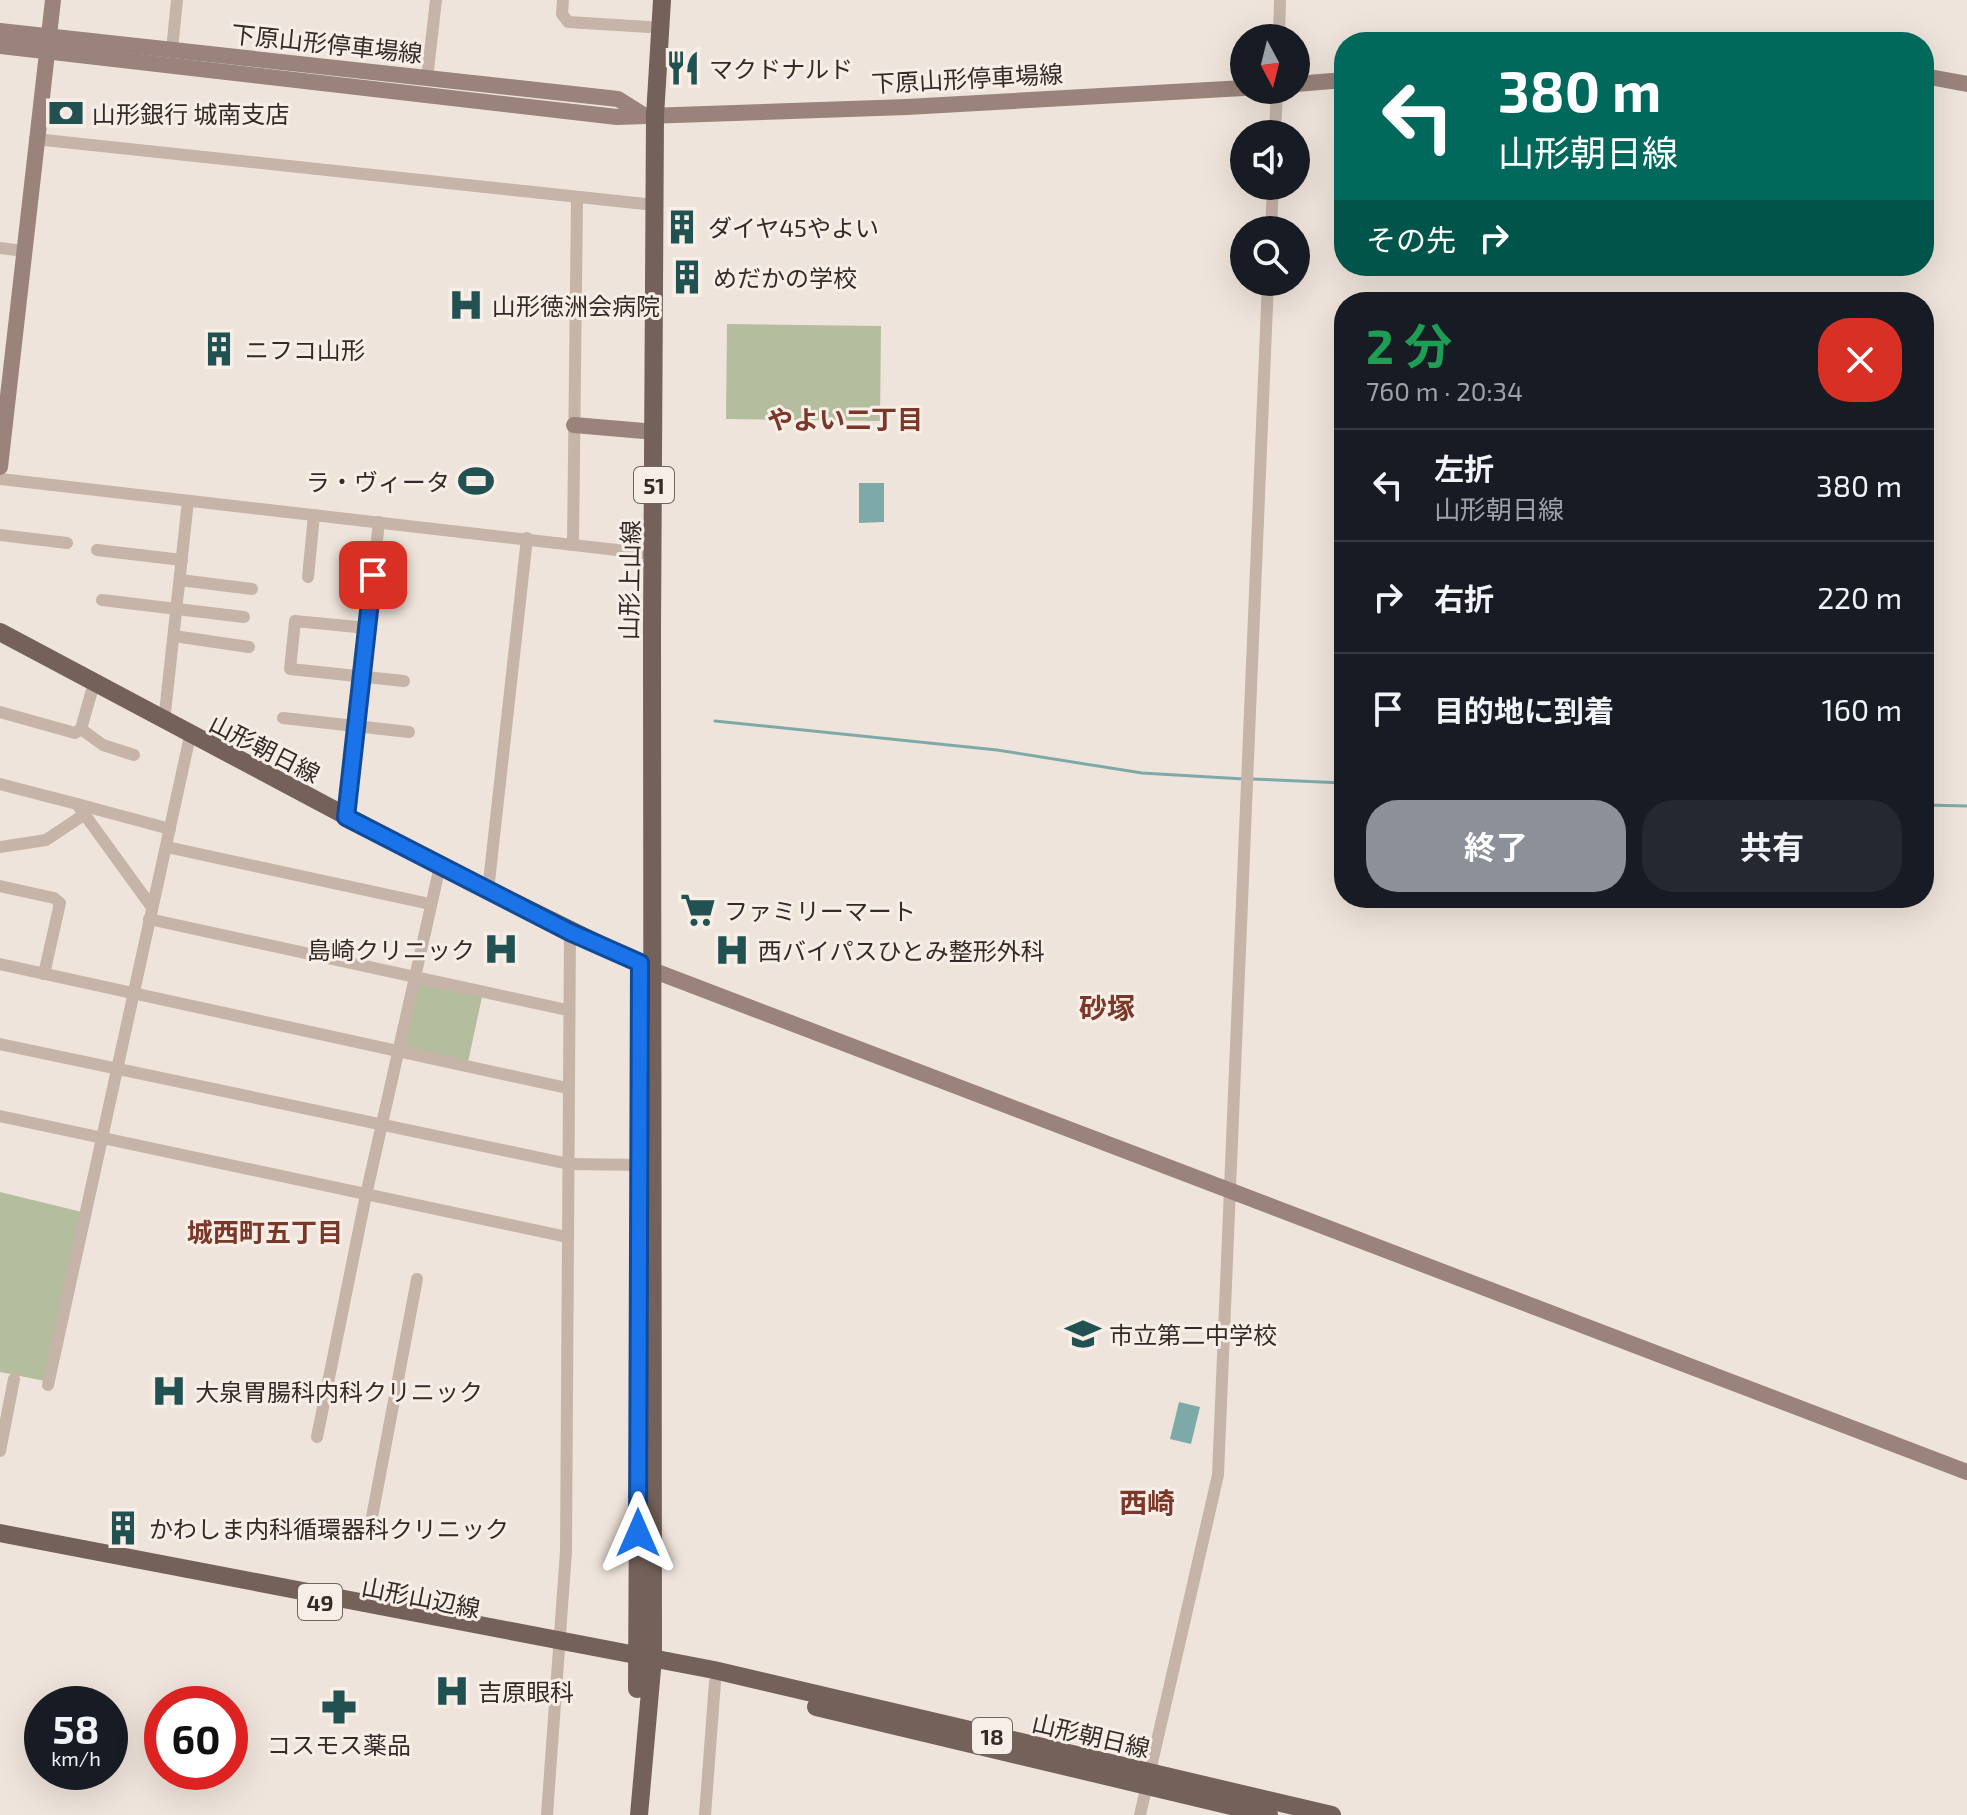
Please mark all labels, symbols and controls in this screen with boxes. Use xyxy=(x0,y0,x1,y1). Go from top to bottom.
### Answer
street label: 下原山形停車場線 xyxy=(230,19,424,67)
north arrow xyxy=(1230,24,1310,104)
map controls xyxy=(1230,24,1310,296)
restaurant icon: マクドナルド xyxy=(664,49,702,87)
place label: マクドナルド xyxy=(709,54,853,83)
text: 380 m xyxy=(1498,56,1661,123)
street label: 下原山形停車場線 xyxy=(870,58,1064,98)
icon: left xyxy=(1366,64,1470,168)
bank icon: 山形銀行 城南支店 xyxy=(47,94,85,132)
place label: 山形銀行 城南支店 xyxy=(92,99,289,128)
button: sound xyxy=(1230,120,1310,200)
text: 山形朝日線 xyxy=(1498,130,1678,173)
building icon: ダイヤ45やよい xyxy=(663,208,701,246)
place label: ダイヤ45やよい xyxy=(708,213,879,242)
button: search xyxy=(1230,216,1310,296)
icon: right xyxy=(1472,216,1516,260)
text: その先 xyxy=(1366,221,1456,257)
building icon: めだかの学校 xyxy=(668,258,706,296)
place label: めだかの学校 xyxy=(713,263,857,292)
hospital icon: 山形徳洲会病院 xyxy=(447,286,485,324)
place label: 山形徳洲会病院 xyxy=(492,291,660,320)
text: 2 分 xyxy=(1366,316,1452,374)
button: close xyxy=(1818,318,1902,402)
building icon: ニフコ山形 xyxy=(200,330,238,368)
place label: ニフコ山形 xyxy=(245,335,365,364)
text: 760 m · 20:34 xyxy=(1366,375,1523,406)
district label: やよい二丁目 xyxy=(767,403,923,434)
text: 左折 xyxy=(1434,450,1494,486)
sports icon: ラ・ヴィータ xyxy=(457,462,495,500)
icon: left xyxy=(1366,463,1410,507)
place label: ラ・ヴィータ xyxy=(306,467,450,496)
road number: 51 xyxy=(634,467,674,503)
text: 380 m xyxy=(1816,467,1902,503)
text: 山形朝日線 xyxy=(1434,493,1564,524)
street label: 山形上山線 xyxy=(613,520,645,640)
pin xyxy=(339,541,407,609)
icon: arrive xyxy=(351,553,395,597)
icon: right xyxy=(1366,575,1410,619)
text: 220 m xyxy=(1817,579,1902,615)
text: 右折 xyxy=(1434,580,1494,616)
icon: arrive xyxy=(1366,687,1410,731)
text: 160 m xyxy=(1822,691,1902,727)
text: 目的地に到着 xyxy=(1434,692,1614,728)
street label: 山形朝日線 xyxy=(205,708,325,788)
button: 終了 xyxy=(1366,800,1626,892)
button: 共有 xyxy=(1642,800,1902,892)
supermarket icon: ファミリーマート xyxy=(679,891,717,929)
place label: ファミリーマート xyxy=(724,896,916,925)
hospital icon: 島崎クリニック xyxy=(482,930,520,968)
hospital icon: 西バイパスひとみ整形外科 xyxy=(713,931,751,969)
place label: 島崎クリニック xyxy=(307,935,475,964)
place label: 西バイパスひとみ整形外科 xyxy=(758,936,1045,965)
district label: 砂塚 xyxy=(1079,990,1135,1024)
district label: 城西町五丁目 xyxy=(187,1216,343,1247)
school or university icon: 市立第二中学校 xyxy=(1064,1315,1102,1353)
place label: 市立第二中学校 xyxy=(1109,1320,1277,1349)
hospital icon: 大泉胃腸科内科クリニック xyxy=(150,1372,188,1410)
place label: 大泉胃腸科内科クリニック xyxy=(195,1377,483,1406)
district label: 西崎 xyxy=(1119,1485,1175,1519)
position arrow xyxy=(596,1491,680,1575)
building icon: かわしま内科循環器科クリニック xyxy=(104,1509,142,1547)
place label: かわしま内科循環器科クリニック xyxy=(149,1514,509,1543)
street label: 山形山辺線 xyxy=(359,1571,483,1623)
road number: 49 xyxy=(298,1584,342,1620)
hospital icon: 吉原眼科 xyxy=(433,1672,471,1710)
place label: 吉原眼科 xyxy=(478,1677,574,1706)
speed limit sign: 60 xyxy=(144,1686,248,1790)
pharmacy icon: コスモス薬品 xyxy=(320,1688,358,1726)
text: 58 xyxy=(52,1704,99,1752)
street label: 山形朝日線 xyxy=(1029,1707,1153,1763)
road number: 18 xyxy=(972,1718,1012,1754)
place label: コスモス薬品 xyxy=(267,1730,411,1759)
text: km/h xyxy=(51,1746,101,1770)

